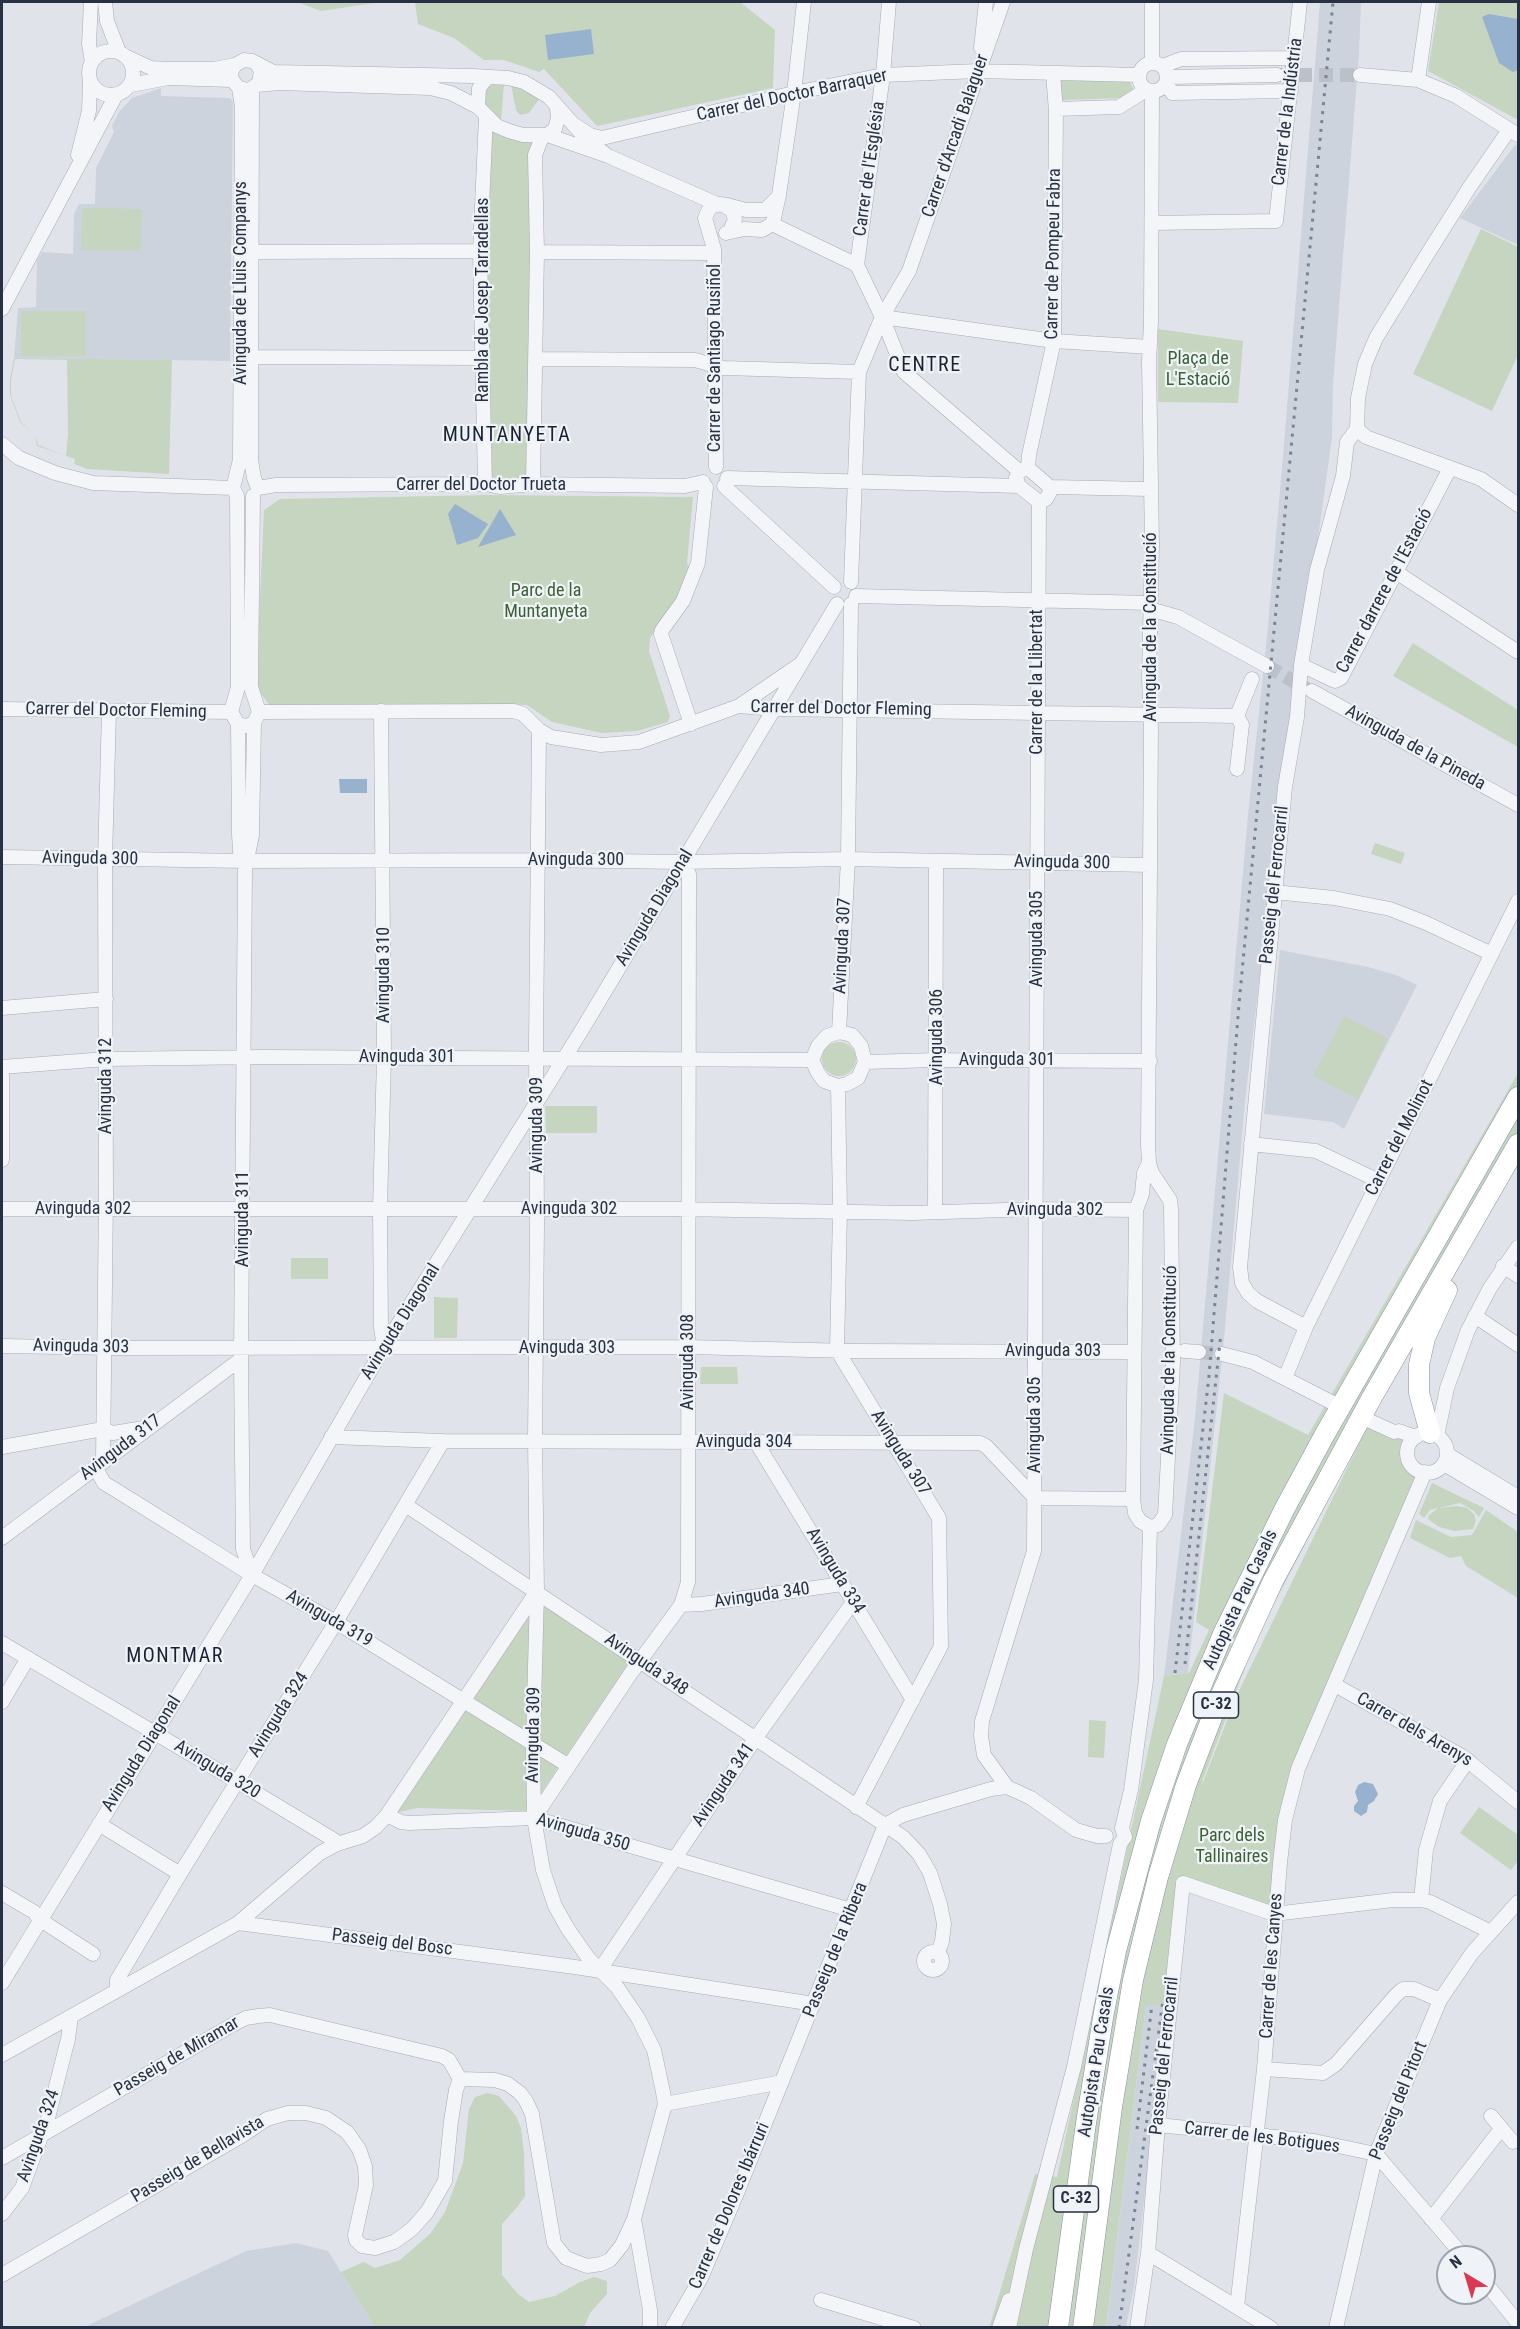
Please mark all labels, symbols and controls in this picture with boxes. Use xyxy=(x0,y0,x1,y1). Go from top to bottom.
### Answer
street label: Carrer de la Indústria xyxy=(1268,37,1308,187)
street label: Carrer d'Arcadi Balaguer xyxy=(918,52,994,220)
street label: Carrer del Doctor Barraquer xyxy=(695,65,889,127)
street label: Carrer de l'Església xyxy=(850,100,890,238)
street label: Carrer de Pompeu Fabra xyxy=(1042,168,1066,340)
street label: Avinguda de Lluis Companys xyxy=(230,181,252,385)
street label: Rambla de Josep Tarradellas xyxy=(472,197,494,403)
street label: Carrer de Santiago Rusiñol xyxy=(704,264,726,452)
park label: Plaça de L'Estació xyxy=(1166,348,1230,391)
district label: CENTRE xyxy=(888,354,962,378)
district label: MUNTANYETA xyxy=(443,424,571,448)
street label: Carrer del Doctor Trueta xyxy=(396,474,566,496)
street label: Carrer darrere de l'Estació xyxy=(1332,505,1438,677)
street label: Avinguda de la Constitució xyxy=(1140,532,1162,722)
park label: Parc de la Muntanyeta xyxy=(504,580,588,622)
street label: Carrer de la Llibertat xyxy=(1026,609,1048,755)
street label: Carrer del Doctor Fleming xyxy=(750,697,932,721)
street label: Carrer del Doctor Fleming xyxy=(25,699,207,723)
street label: Avinguda de la Pineda xyxy=(1341,701,1489,795)
street label: Passeig del Ferrocarril xyxy=(1256,805,1294,965)
street label: Avinguda Diagonal xyxy=(612,846,698,970)
street label: Avinguda 300 xyxy=(42,847,138,871)
street label: Avinguda 300 xyxy=(528,849,624,871)
street label: Avinguda 300 xyxy=(1014,851,1110,875)
street label: Avinguda 305 xyxy=(1026,891,1048,987)
street label: Avinguda 307 xyxy=(830,897,856,995)
street label: Avinguda 310 xyxy=(373,927,395,1023)
street label: Avinguda 306 xyxy=(926,989,948,1085)
street label: Avinguda 312 xyxy=(95,1038,117,1134)
street label: Avinguda 301 xyxy=(359,1046,455,1068)
street label: Avinguda 301 xyxy=(959,1049,1055,1071)
street label: Carrer del Molinot xyxy=(1361,1076,1439,1200)
street label: Avinguda 309 xyxy=(526,1077,548,1173)
street label: Avinguda 311 xyxy=(232,1171,254,1267)
street label: Avinguda 302 xyxy=(35,1198,131,1220)
street label: Avinguda 302 xyxy=(521,1198,617,1220)
street label: Avinguda 302 xyxy=(1007,1199,1103,1221)
street label: Avinguda Diagonal xyxy=(357,1260,445,1384)
street label: Avinguda de la Constitució xyxy=(1158,1265,1182,1455)
street label: Avinguda 308 xyxy=(677,1314,699,1410)
street label: Avinguda 303 xyxy=(33,1335,129,1359)
street label: Avinguda 303 xyxy=(519,1337,615,1359)
street label: Avinguda 303 xyxy=(1005,1340,1101,1362)
street label: Avinguda 305 xyxy=(1024,1377,1046,1473)
street label: Avinguda 307 xyxy=(865,1406,935,1500)
street label: Avinguda 317 xyxy=(76,1410,166,1486)
street label: Avinguda 304 xyxy=(696,1431,792,1453)
street label: Avinguda 334 xyxy=(801,1524,869,1618)
street label: Autopista Pau Casals xyxy=(1199,1527,1283,1673)
street label: Avinguda 340 xyxy=(713,1579,811,1613)
street label: Avinguda 319 xyxy=(282,1586,376,1652)
street label: Avinguda 348 xyxy=(600,1629,692,1701)
district label: MONTMAR xyxy=(126,1645,224,1669)
street label: Avinguda 324 xyxy=(244,1668,314,1762)
street label: Avinguda 309 xyxy=(522,1687,546,1783)
street label: Carrer dels Arenys xyxy=(1352,1688,1476,1772)
street label: Avinguda Diagonal xyxy=(98,1692,186,1816)
road number: C-32 xyxy=(1194,1692,1238,1718)
street label: Avinguda 320 xyxy=(170,1736,264,1804)
street label: Avinguda 341 xyxy=(688,1739,760,1831)
street label: Avinguda 350 xyxy=(534,1809,632,1857)
park label: Parc dels Tallinaires xyxy=(1196,1825,1268,1868)
street label: Passeig de la Ribera xyxy=(799,1879,873,2021)
street label: Carrer de les Canyes xyxy=(1256,1893,1288,2039)
street label: Passeig del Bosc xyxy=(330,1925,454,1961)
street label: Passeig del Ferrocarril xyxy=(1146,1976,1184,2136)
street label: Autopista Pau Casals xyxy=(1074,1985,1120,2139)
street label: Passeig de Miramar xyxy=(110,2012,244,2102)
street label: Passeig del Pitort xyxy=(1365,2039,1433,2163)
street label: Avinguda 324 xyxy=(13,2087,65,2185)
street label: Passeig de Bellavista xyxy=(128,2112,268,2208)
street label: Carrer de les Botigues xyxy=(1183,2118,1341,2158)
street label: Carrer de Dolores Ibárruri xyxy=(685,2119,775,2293)
road number: C-32 xyxy=(1054,2186,1098,2212)
north arrow xyxy=(1436,2245,1496,2305)
text: N xyxy=(1446,2252,1466,2273)

